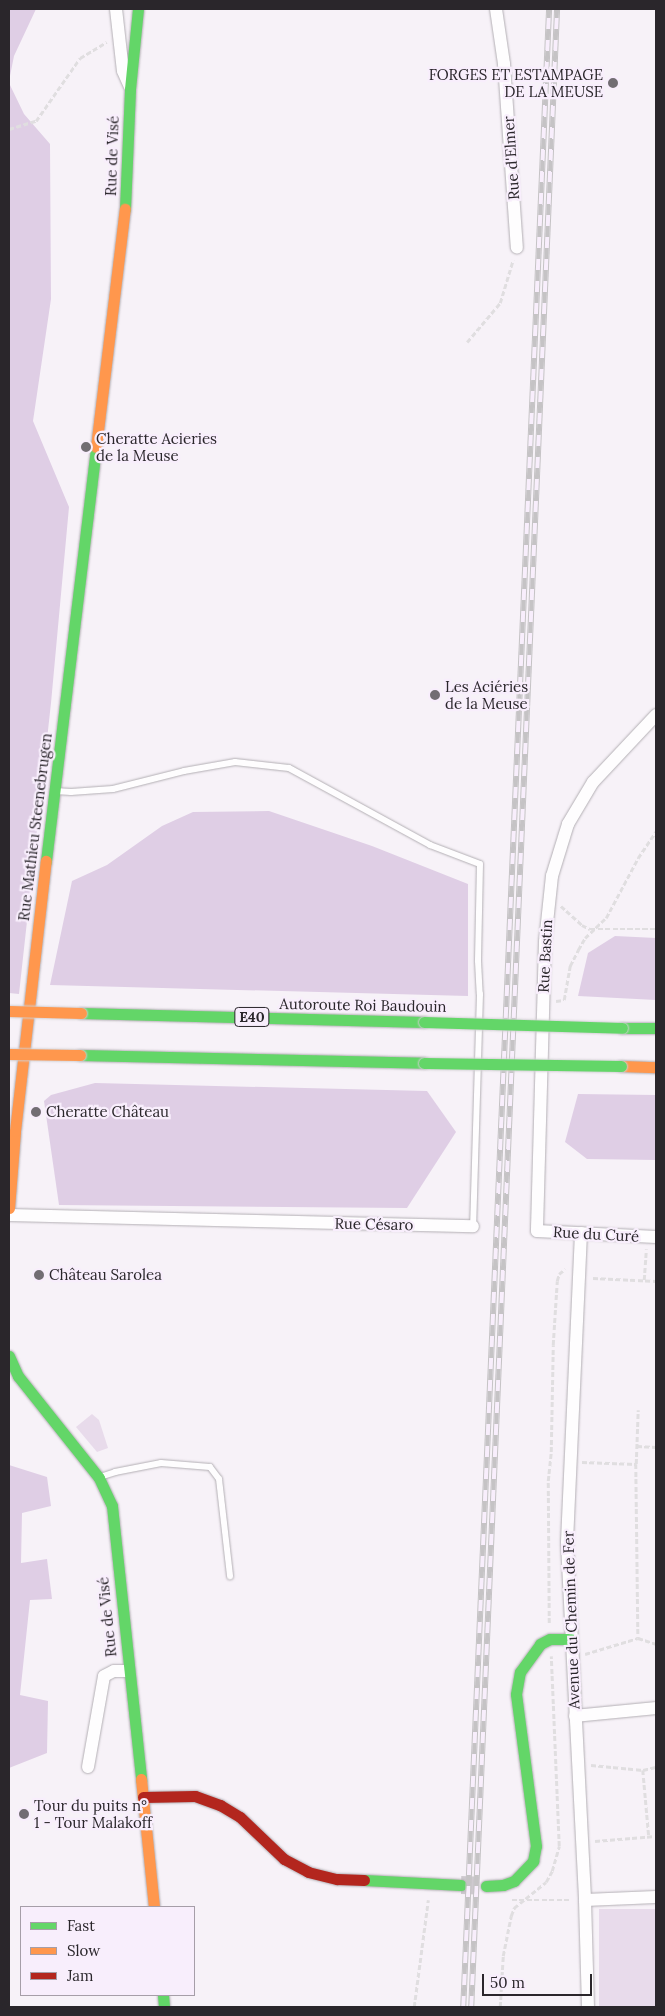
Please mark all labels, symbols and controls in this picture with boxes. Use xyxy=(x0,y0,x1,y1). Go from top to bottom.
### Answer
place label: FORGES ET ESTAMPAGE DE LA MEUSE xyxy=(429,65,603,100)
marker: FORGES ET ESTAMPAGE DE LA MEUSE xyxy=(607,77,619,89)
street label: Rue d'Elmer xyxy=(499,115,523,201)
street label: Rue de Visé xyxy=(102,116,122,196)
place label: Cheratte Acieries de la Meuse xyxy=(96,429,217,464)
marker: Cheratte Acieries de la Meuse xyxy=(80,441,92,453)
place label: Les Aciéries de la Meuse xyxy=(445,677,528,712)
marker: Les Aciéries de la Meuse xyxy=(429,689,441,701)
street label: Rue Mathieu Steenebrugen xyxy=(15,732,55,922)
street label: Rue Bastin xyxy=(534,919,556,993)
street label: Autoroute Roi Baudouin xyxy=(279,995,447,1015)
road number: E40 xyxy=(233,1006,271,1028)
place label: Cheratte Château xyxy=(46,1103,169,1121)
marker: Cheratte Château xyxy=(30,1106,42,1118)
street label: Rue Césaro xyxy=(334,1214,414,1234)
street label: Rue du Curé xyxy=(552,1223,640,1245)
place label: Château Sarolea xyxy=(49,1266,162,1284)
marker: Château Sarolea xyxy=(33,1269,45,1281)
street label: Avenue du Chemin de Fer xyxy=(559,1530,583,1710)
street label: Rue de Visé xyxy=(94,1576,120,1658)
place label: Tour du puits n° 1 - Tour Malakoff xyxy=(34,1796,152,1831)
marker: Tour du puits n° 1 - Tour Malakoff xyxy=(18,1808,30,1820)
legend xyxy=(20,1906,195,1996)
text: Fast xyxy=(67,1916,95,1935)
text: Slow xyxy=(67,1941,100,1960)
scale bar xyxy=(485,1964,595,1996)
text: Jam xyxy=(67,1966,94,1985)
text: 50 m xyxy=(490,1973,525,1992)

